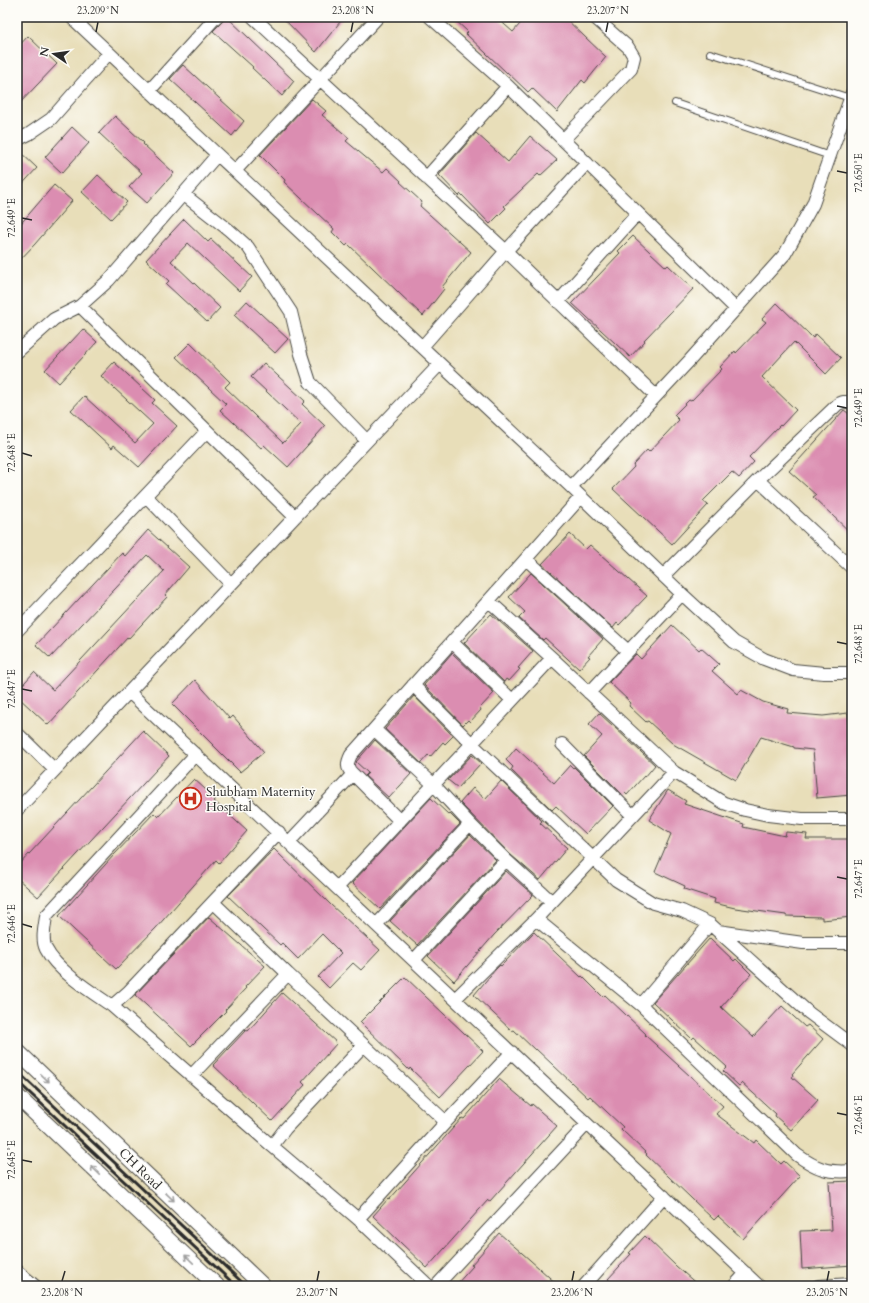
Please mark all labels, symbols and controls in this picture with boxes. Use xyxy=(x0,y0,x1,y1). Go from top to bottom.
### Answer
text: 23.209°N xyxy=(77,4,119,18)
text: 23.208°N xyxy=(332,4,374,18)
text: 23.207°N xyxy=(587,4,629,18)
north arrow xyxy=(34,34,74,74)
text: N xyxy=(36,45,53,58)
text: 72.650°E xyxy=(852,153,866,193)
text: 72.649°E xyxy=(5,198,19,238)
text: 72.649°E xyxy=(852,388,866,428)
text: 72.648°E xyxy=(5,433,19,473)
text: 72.648°E xyxy=(852,624,866,664)
text: 72.647°E xyxy=(5,669,19,709)
place label: Shubham Maternity Hospital xyxy=(206,783,316,816)
hospital icon: Shubham Maternity Hospital xyxy=(178,786,204,812)
text: 72.647°E xyxy=(852,859,866,899)
text: 72.646°E xyxy=(5,904,19,944)
one-way arrow xyxy=(40,1073,50,1083)
text: 72.646°E xyxy=(852,1095,866,1135)
text: 72.645°E xyxy=(5,1140,19,1180)
street label: CH Road xyxy=(115,1144,165,1194)
one-way arrow xyxy=(90,1165,100,1174)
one-way arrow xyxy=(165,1192,175,1202)
one-way arrow xyxy=(184,1254,194,1264)
text: 23.208°N xyxy=(41,1286,83,1300)
text: 23.207°N xyxy=(296,1286,338,1300)
text: 23.206°N xyxy=(551,1286,593,1300)
text: 23.205°N xyxy=(806,1286,848,1300)

